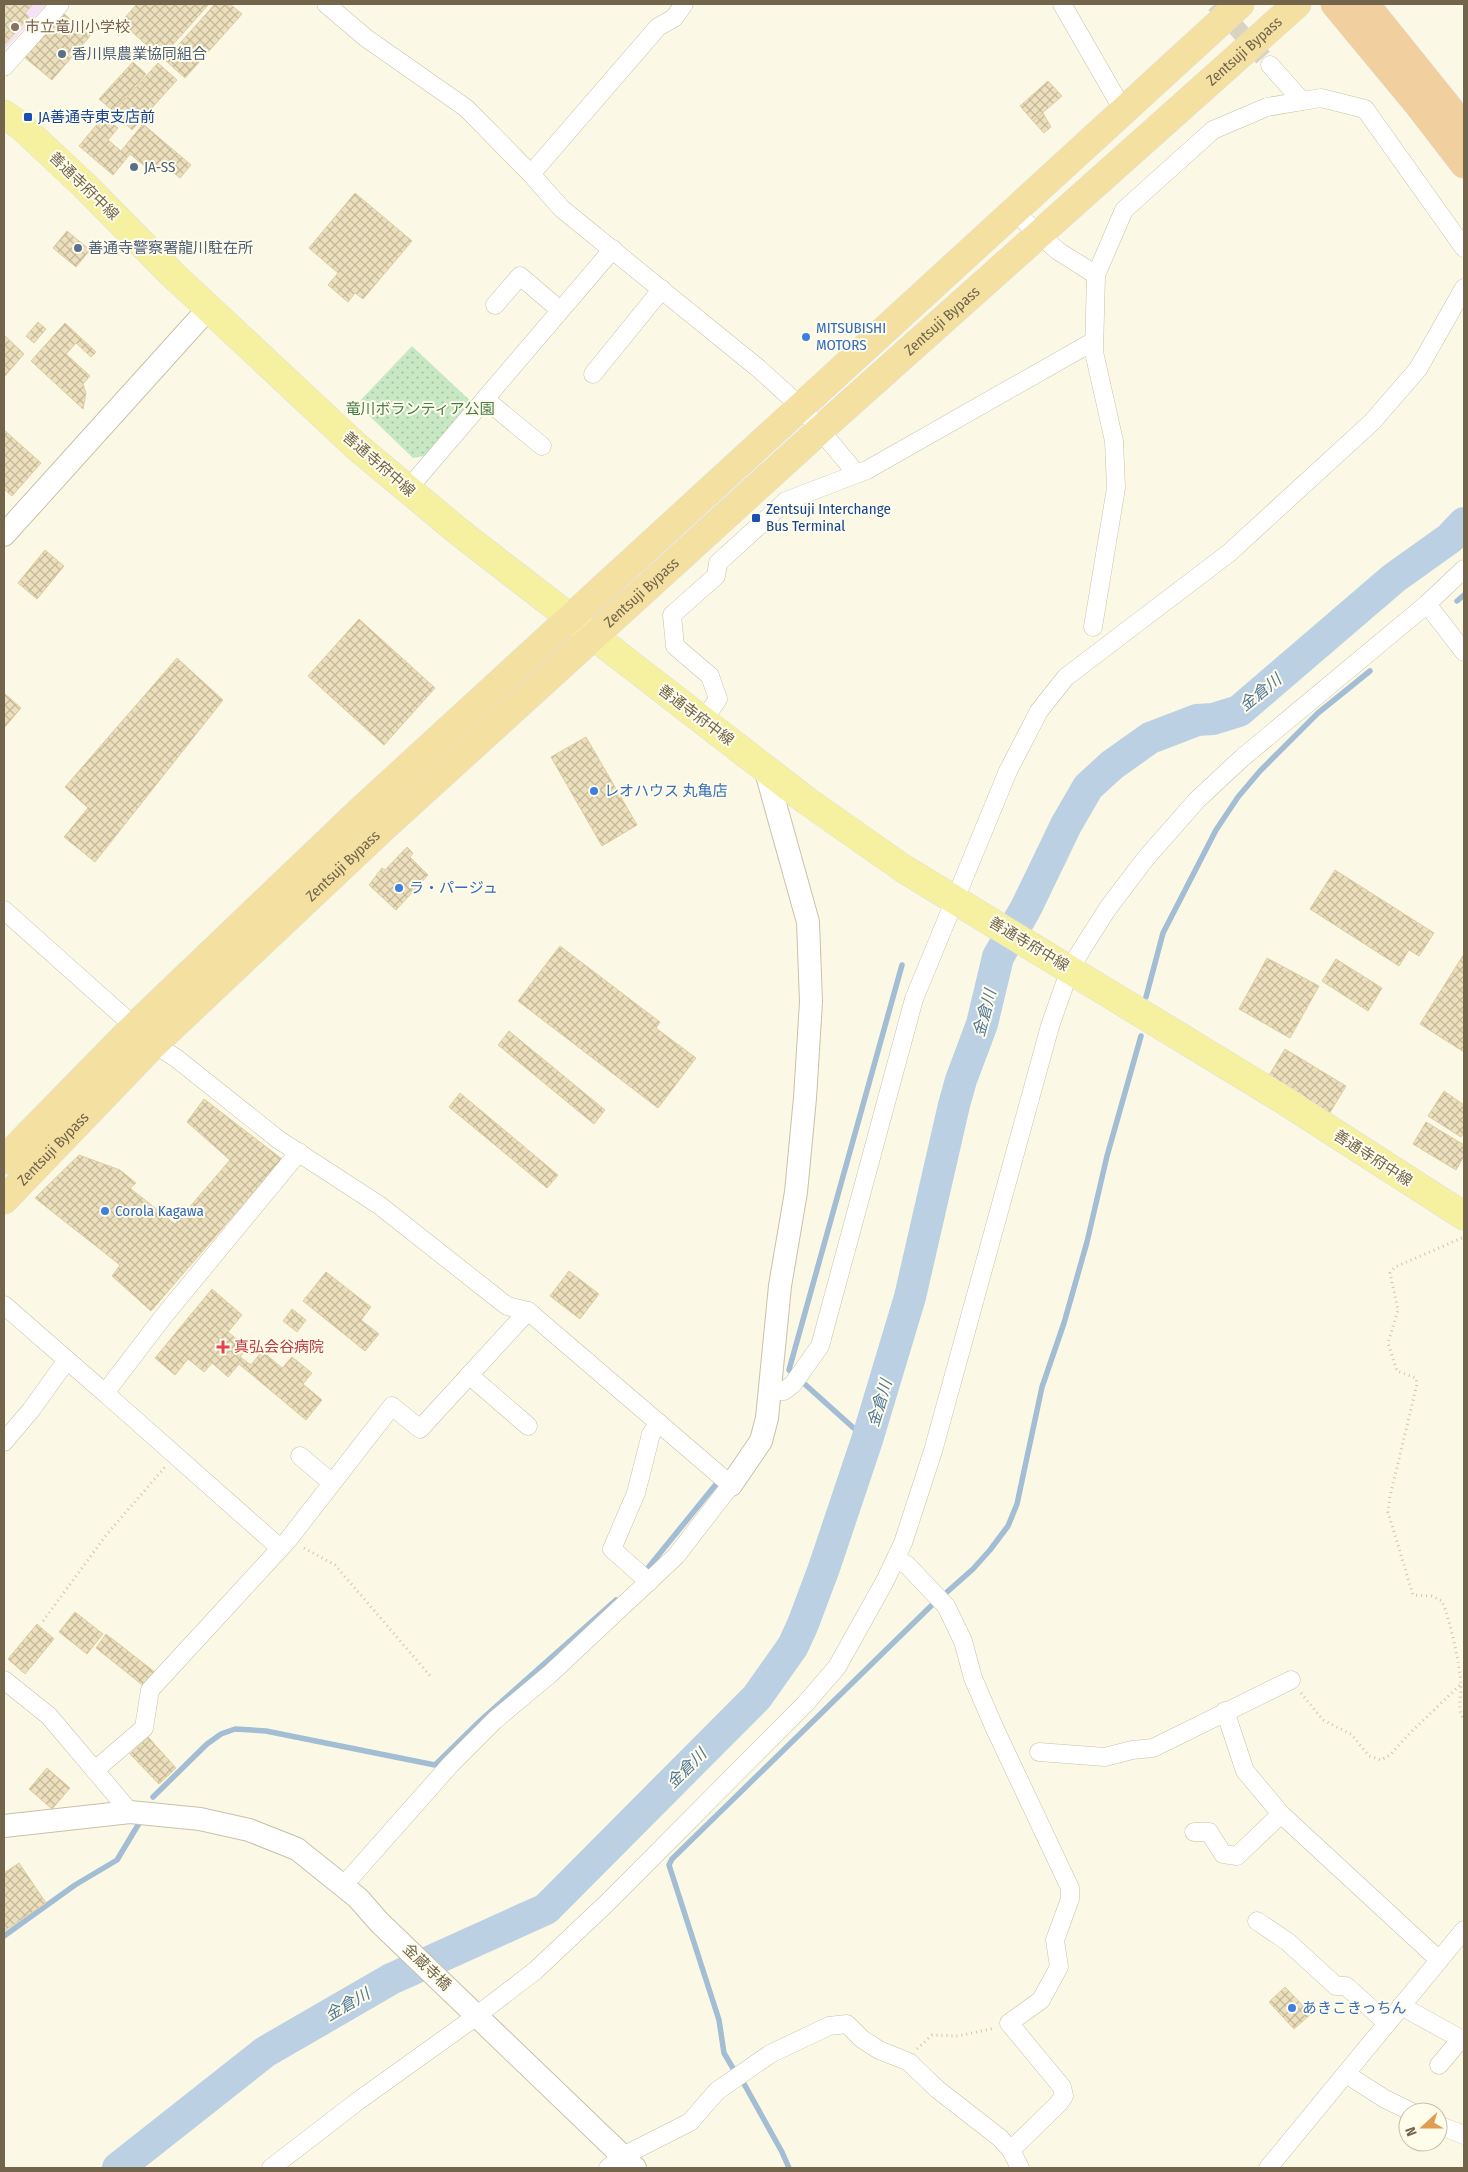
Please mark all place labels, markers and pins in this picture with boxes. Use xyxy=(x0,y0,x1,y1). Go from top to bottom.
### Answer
place label: 市立竜川小学校 xyxy=(25,18,130,36)
marker: 市立竜川小学校 xyxy=(9,21,21,33)
place label: 香川県農業協同組合 xyxy=(72,45,207,63)
marker: 香川県農業協同組合 xyxy=(56,48,68,60)
place label: JA善通寺東支店前 xyxy=(38,108,155,126)
marker: JA善通寺東支店前 xyxy=(22,111,34,123)
place label: JA-SS xyxy=(144,158,175,176)
marker: JA-SS xyxy=(128,161,140,173)
place label: 善通寺警察署龍川駐在所 xyxy=(88,239,253,257)
marker: 善通寺警察署龍川駐在所 xyxy=(72,242,84,254)
place label: MITSUBISHI MOTORS xyxy=(816,319,886,354)
marker: MITSUBISHI MOTORS xyxy=(800,331,812,343)
place label: Zentsuji Interchange Bus Terminal xyxy=(766,500,891,535)
marker: Zentsuji Interchange Bus Terminal xyxy=(750,512,762,524)
place label: レオハウス 丸亀店 xyxy=(604,782,728,800)
marker: レオハウス 丸亀店 xyxy=(588,785,600,797)
place label: ラ・パージュ xyxy=(409,879,498,897)
marker: ラ・パージュ xyxy=(393,882,405,894)
place label: Corola Kagawa xyxy=(115,1202,204,1220)
marker: Corola Kagawa xyxy=(99,1205,111,1217)
place label: 真弘会谷病院 xyxy=(234,1338,324,1356)
marker: 真弘会谷病院 xyxy=(216,1340,230,1354)
place label: あきこきっちん xyxy=(1302,1999,1406,2017)
marker: あきこきっちん xyxy=(1286,2002,1298,2014)

